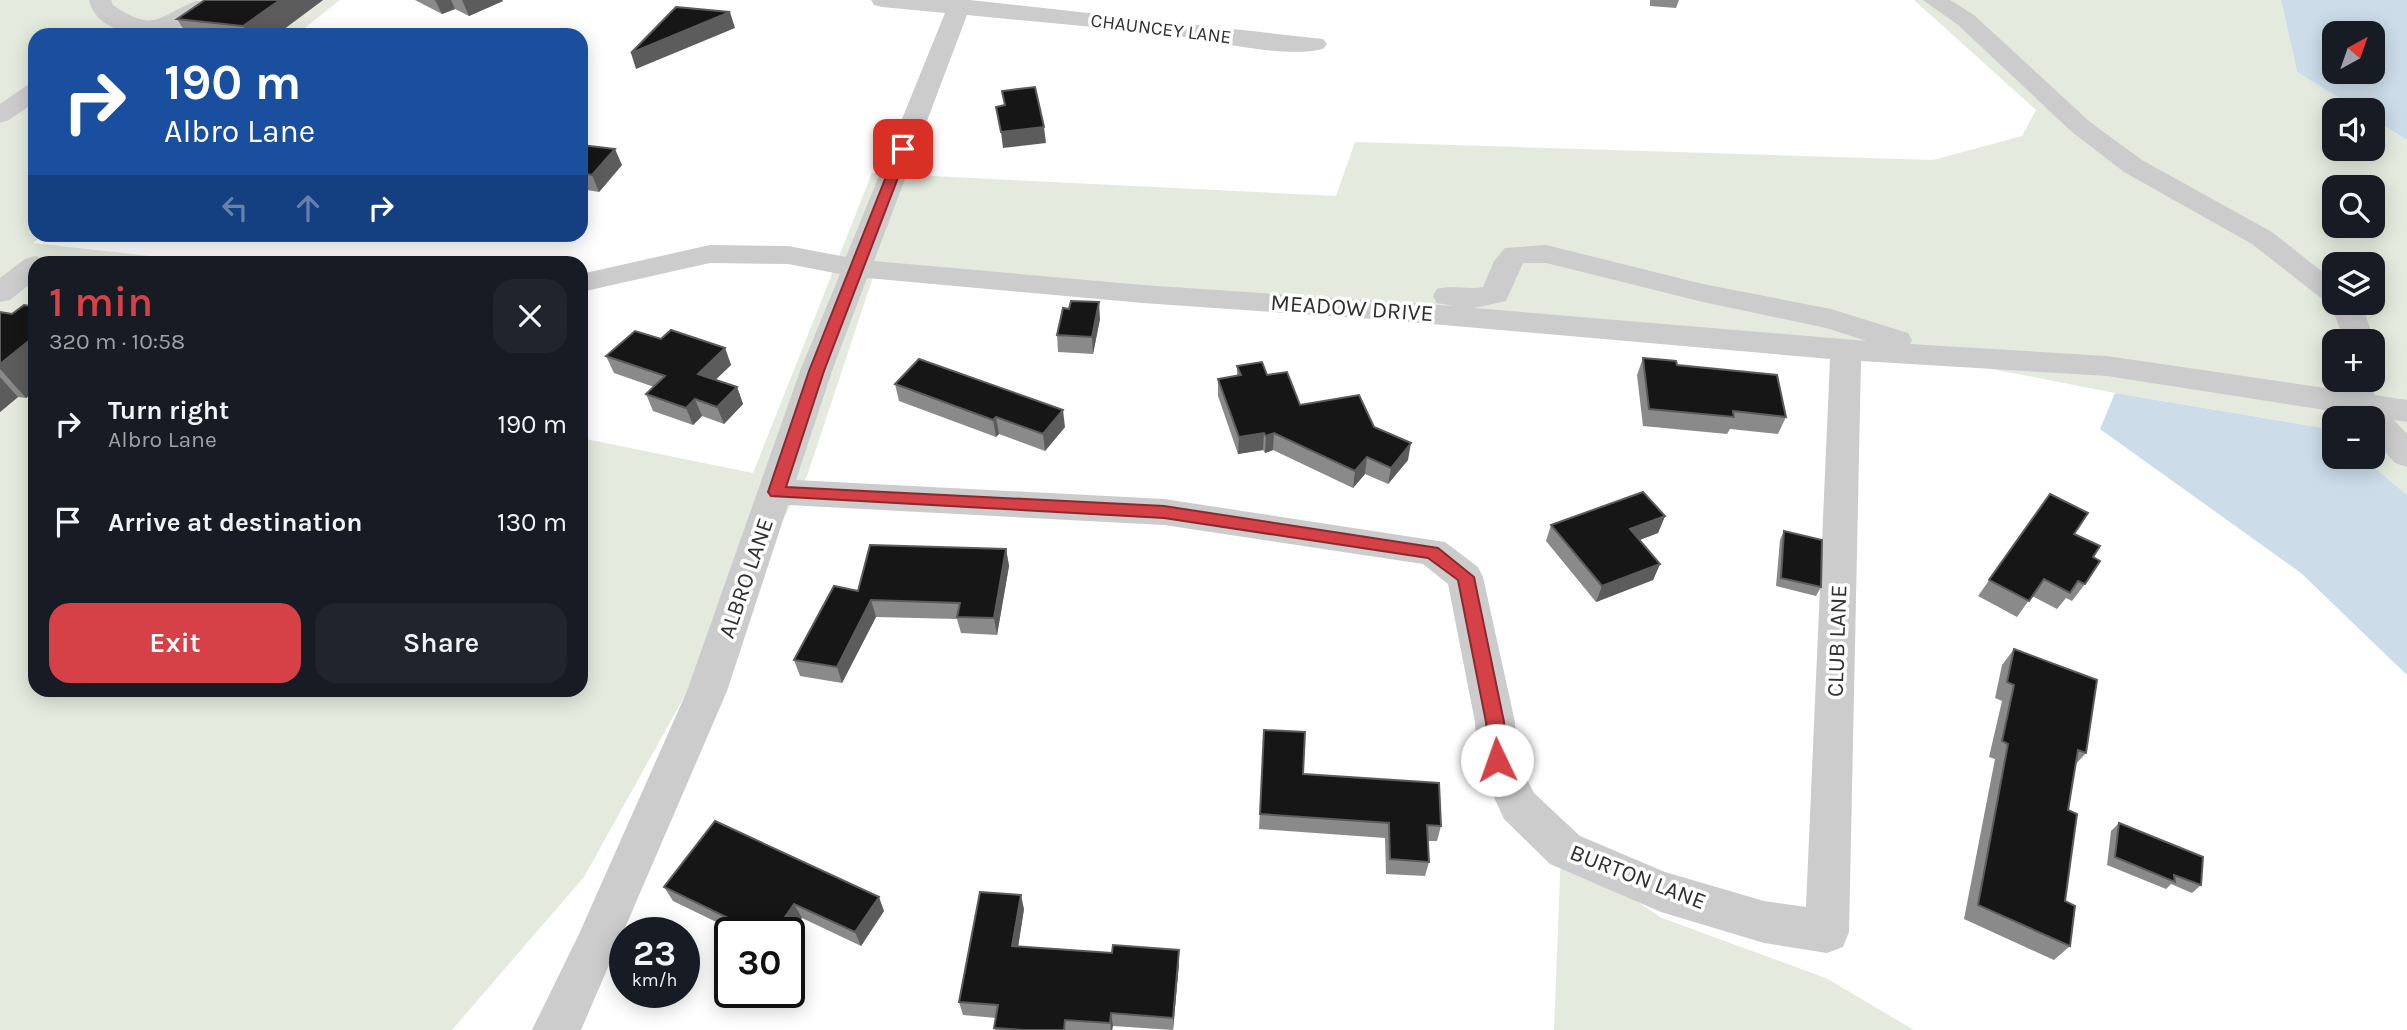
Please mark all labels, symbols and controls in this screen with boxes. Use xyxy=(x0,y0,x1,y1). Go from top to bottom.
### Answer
street label: CHAUNCEY LANE xyxy=(1089,9,1233,49)
north arrow xyxy=(2322,21,2385,84)
map controls xyxy=(2322,21,2385,469)
text: 190 m xyxy=(164,54,301,111)
icon: right xyxy=(49,56,140,147)
button: sound xyxy=(2322,98,2385,161)
text: Albro Lane xyxy=(164,113,315,150)
pin xyxy=(873,119,933,179)
icon: arrive xyxy=(884,130,922,168)
button: search xyxy=(2322,175,2385,238)
icon: left xyxy=(216,189,254,227)
icon: ahead xyxy=(289,189,327,227)
icon: right xyxy=(362,189,400,227)
button: layers xyxy=(2322,252,2385,315)
text: 1 min xyxy=(49,277,153,327)
button: close xyxy=(493,279,567,353)
street label: MEADOW DRIVE xyxy=(1270,289,1434,327)
text: 320 m · 10:58 xyxy=(49,328,185,355)
button: + xyxy=(2322,329,2385,392)
text: Turn right xyxy=(108,395,229,426)
icon: right xyxy=(49,405,87,443)
button: − xyxy=(2322,406,2385,469)
text: 190 m xyxy=(497,409,567,440)
text: Albro Lane xyxy=(108,426,217,453)
icon: arrive xyxy=(49,503,87,541)
text: Arrive at destination xyxy=(108,507,362,538)
text: 130 m xyxy=(497,507,567,538)
street label: ALBRO LANE xyxy=(713,514,779,642)
street label: CLUB LANE xyxy=(1822,584,1852,698)
button: Exit xyxy=(49,603,301,683)
button: Share xyxy=(315,603,567,683)
position arrow xyxy=(1460,723,1534,797)
street label: BURTON LANE xyxy=(1566,839,1710,915)
speed limit sign: 30 xyxy=(714,917,805,1008)
text: 23 xyxy=(633,933,676,974)
text: km/h xyxy=(632,969,677,991)

